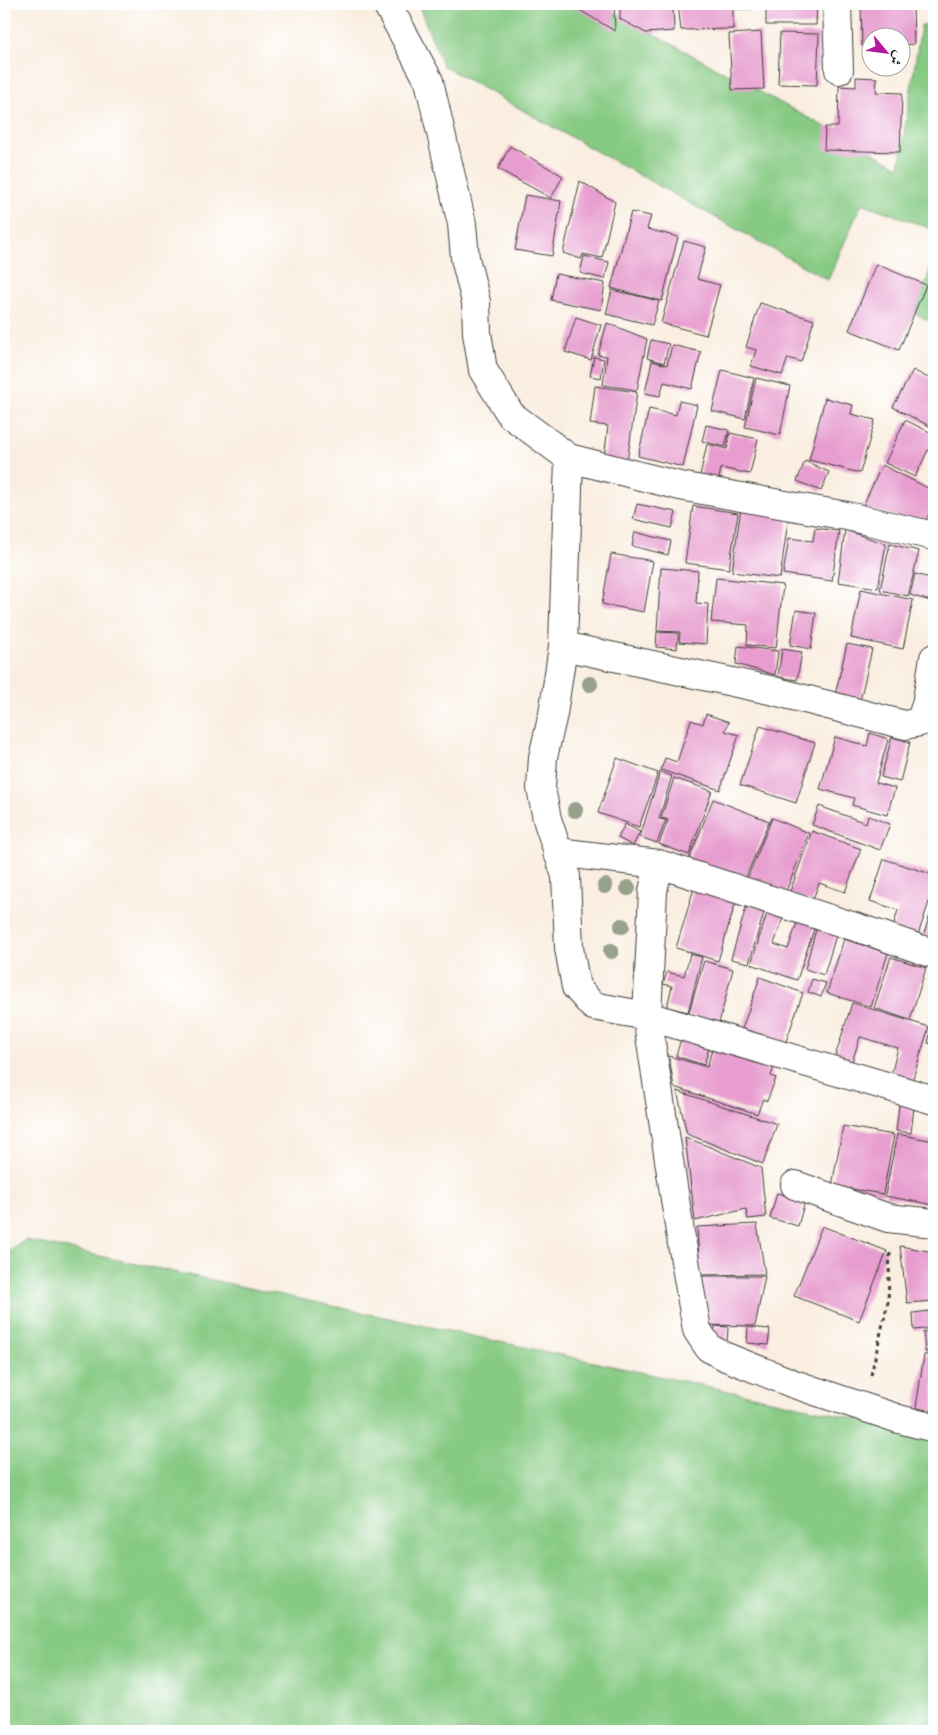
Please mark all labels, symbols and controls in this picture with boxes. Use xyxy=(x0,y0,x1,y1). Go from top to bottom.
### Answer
north arrow xyxy=(860,28,910,78)
text: ش xyxy=(883,46,908,68)

